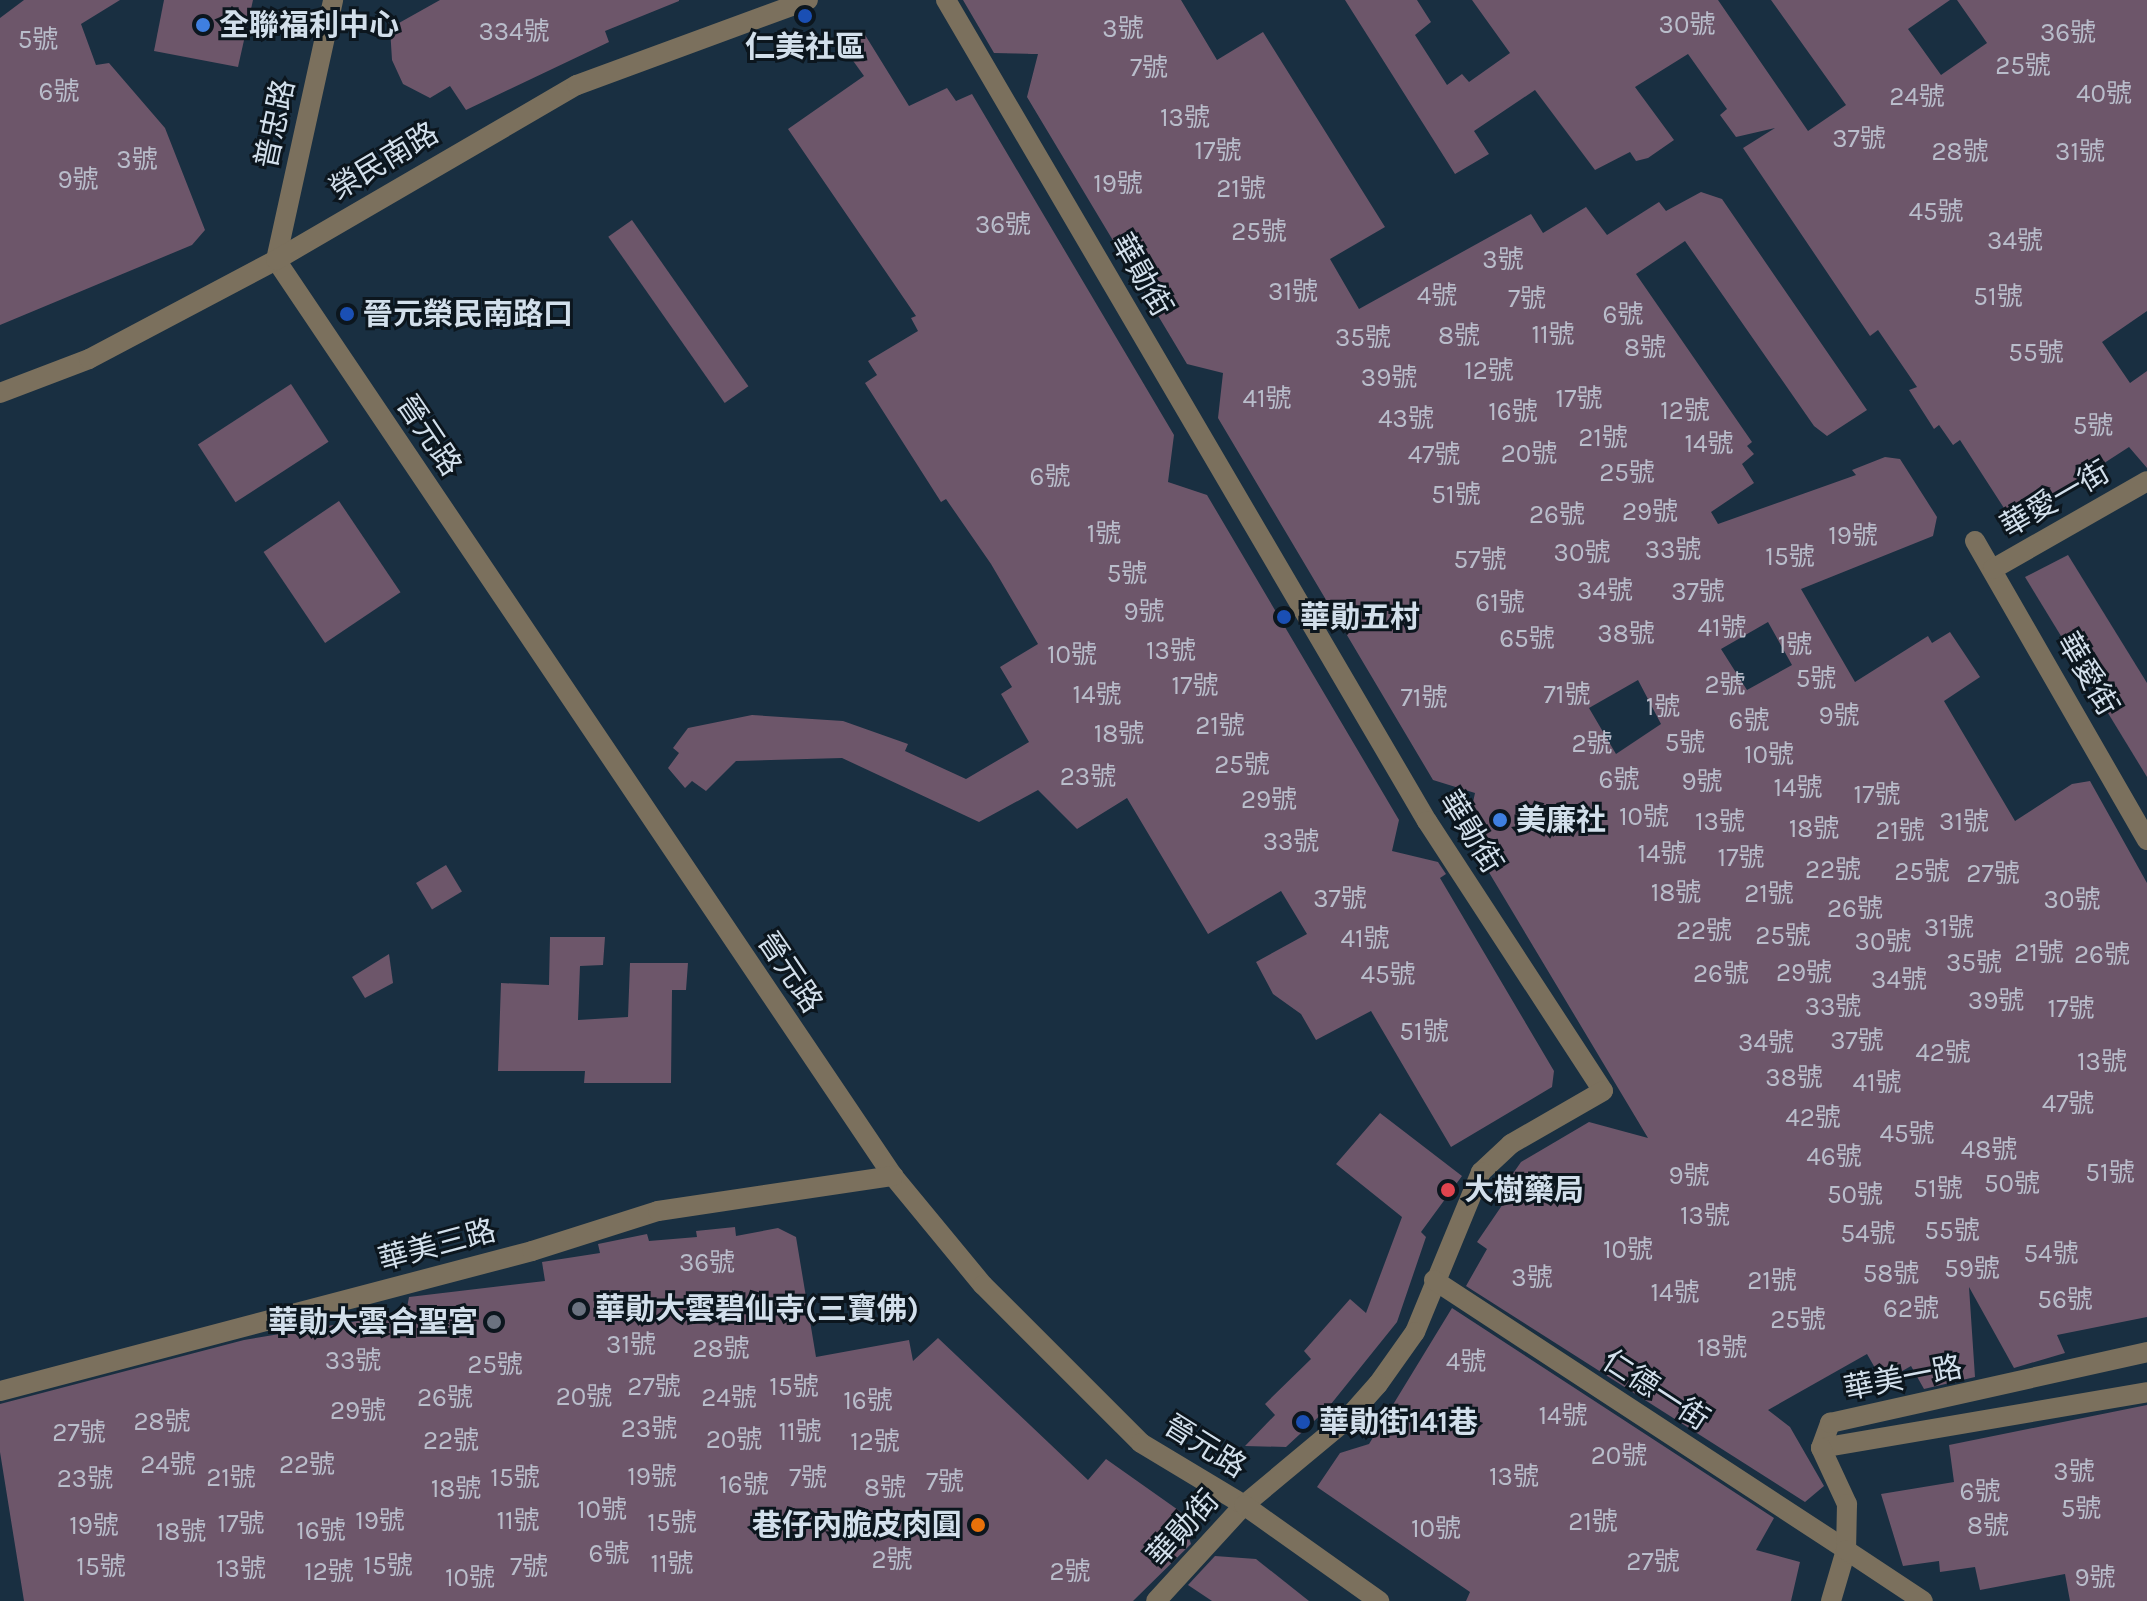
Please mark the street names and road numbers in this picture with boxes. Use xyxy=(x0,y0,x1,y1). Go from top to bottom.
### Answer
street label: 普忠路 xyxy=(248,76,302,172)
street label: 榮民南路 xyxy=(323,115,445,207)
street label: 華勛街 xyxy=(1104,227,1180,323)
street label: 晉元路 xyxy=(389,388,469,482)
street label: 華愛一街 xyxy=(1994,453,2116,545)
street label: 華愛街 xyxy=(2050,626,2126,722)
street label: 華勛街 xyxy=(1432,784,1510,880)
street label: 晉元路 xyxy=(750,925,830,1019)
street label: 華美三路 xyxy=(374,1212,500,1278)
street label: 仁德一街 xyxy=(1596,1342,1716,1438)
street label: 華美一路 xyxy=(1841,1349,1965,1407)
street label: 晉元路 xyxy=(1157,1407,1253,1485)
street label: 華勛街 xyxy=(1140,1483,1226,1573)

